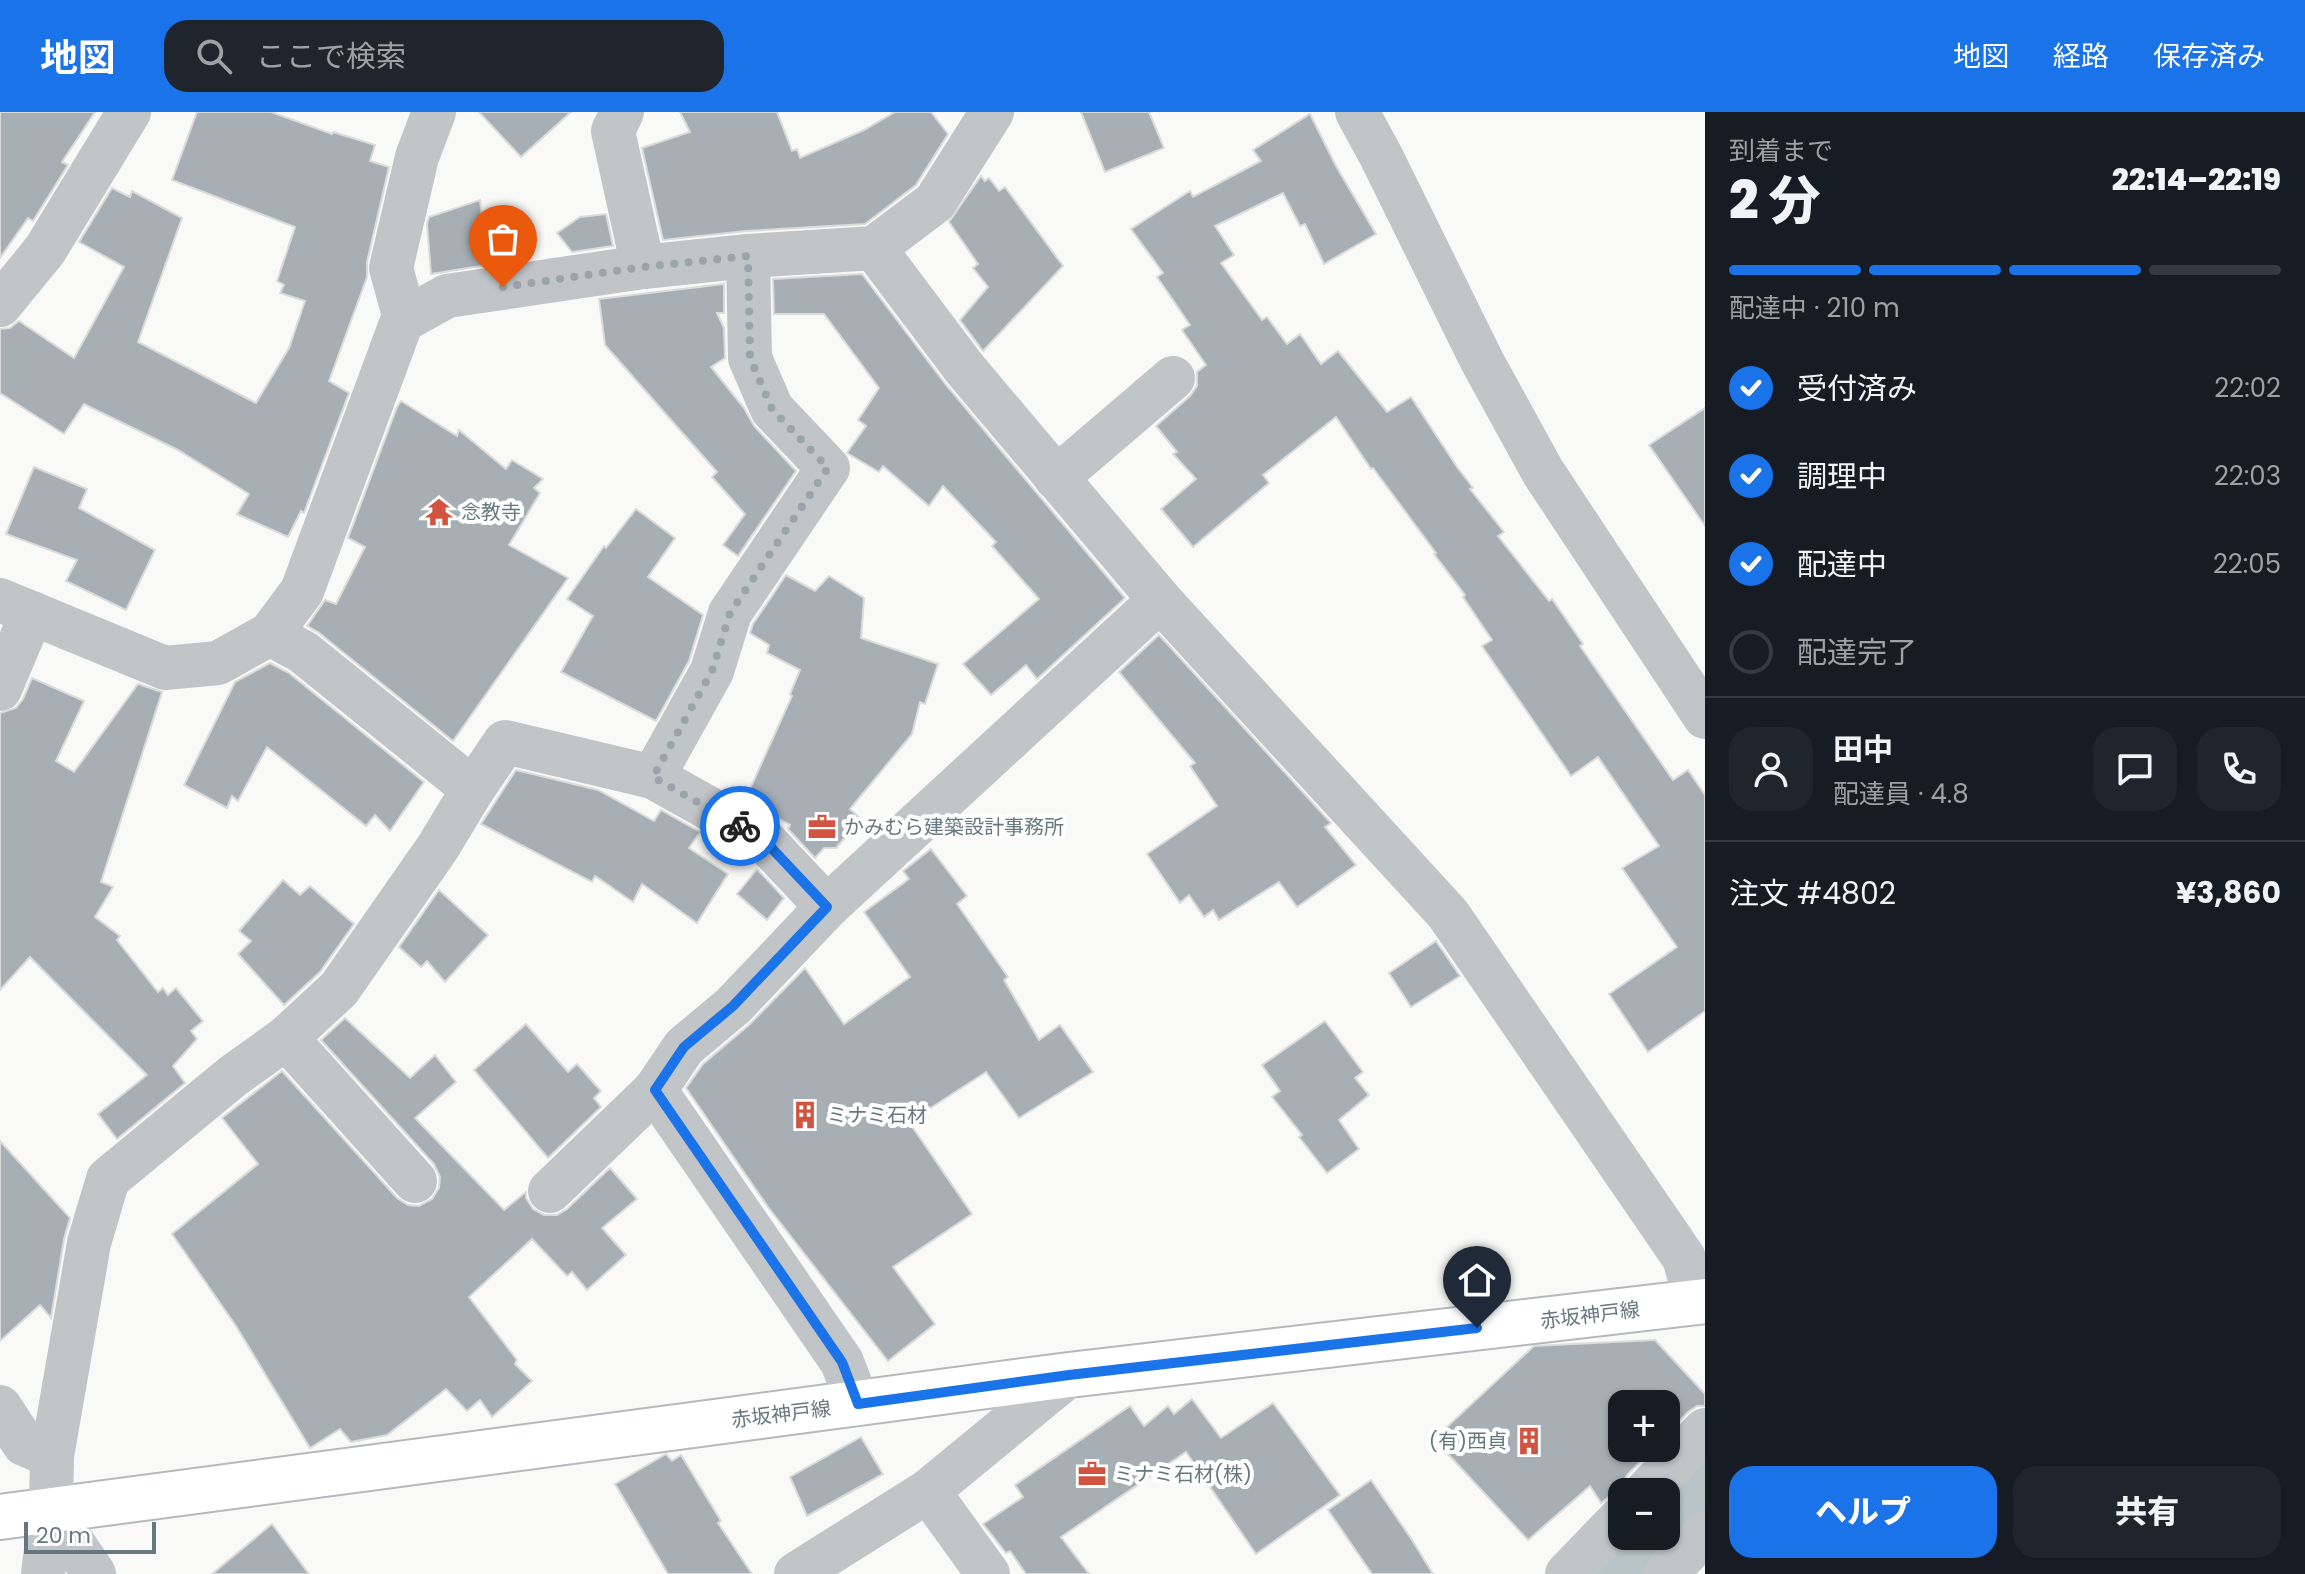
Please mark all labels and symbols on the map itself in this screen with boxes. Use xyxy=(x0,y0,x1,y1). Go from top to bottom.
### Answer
pin xyxy=(469,205,537,287)
temple icon: 念教寺 xyxy=(424,497,454,527)
place label: 念教寺 xyxy=(461,498,521,526)
courier xyxy=(700,786,780,866)
office icon: かみむら建築設計事務所 xyxy=(807,812,837,842)
place label: かみむら建築設計事務所 xyxy=(844,813,1064,841)
building icon: ミナミ石材 xyxy=(790,1100,820,1130)
place label: ミナミ石材 xyxy=(827,1101,927,1129)
pin xyxy=(1443,1246,1511,1328)
street label: 赤坂神戸線 xyxy=(1539,1295,1641,1335)
street label: 赤坂神戸線 xyxy=(730,1394,832,1434)
building icon: (有)西貞 xyxy=(1514,1426,1544,1456)
place label: (有)西貞 xyxy=(1429,1427,1507,1455)
office icon: ミナミ石材(株) xyxy=(1077,1459,1107,1489)
place label: ミナミ石材(株) xyxy=(1114,1460,1252,1488)
scale bar xyxy=(24,1518,156,1554)

